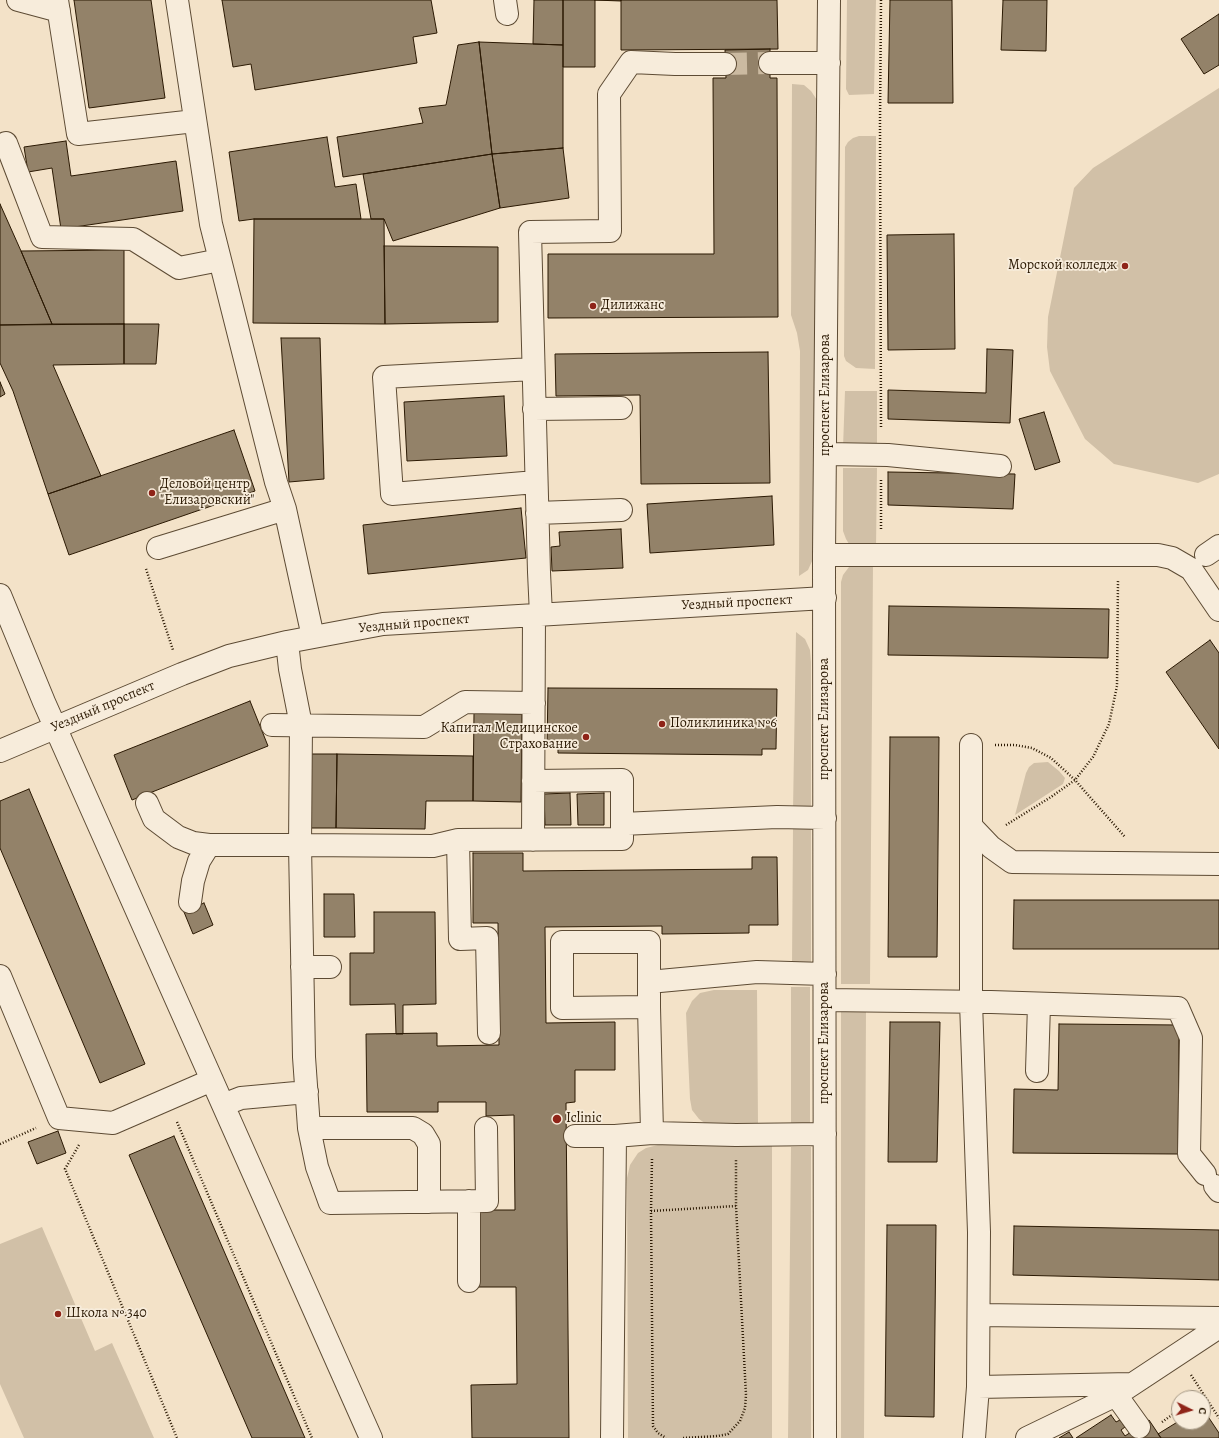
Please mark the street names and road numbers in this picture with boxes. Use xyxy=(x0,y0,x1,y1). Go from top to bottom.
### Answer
street label: проспект Елизарова xyxy=(818,334,834,456)
street label: Уездный проспект xyxy=(681,592,793,614)
street label: Уездный проспект xyxy=(358,611,470,637)
street label: проспект Елизарова xyxy=(817,658,833,780)
street label: Уездный проспект xyxy=(49,678,157,736)
street label: проспект Елизарова xyxy=(817,982,833,1104)

